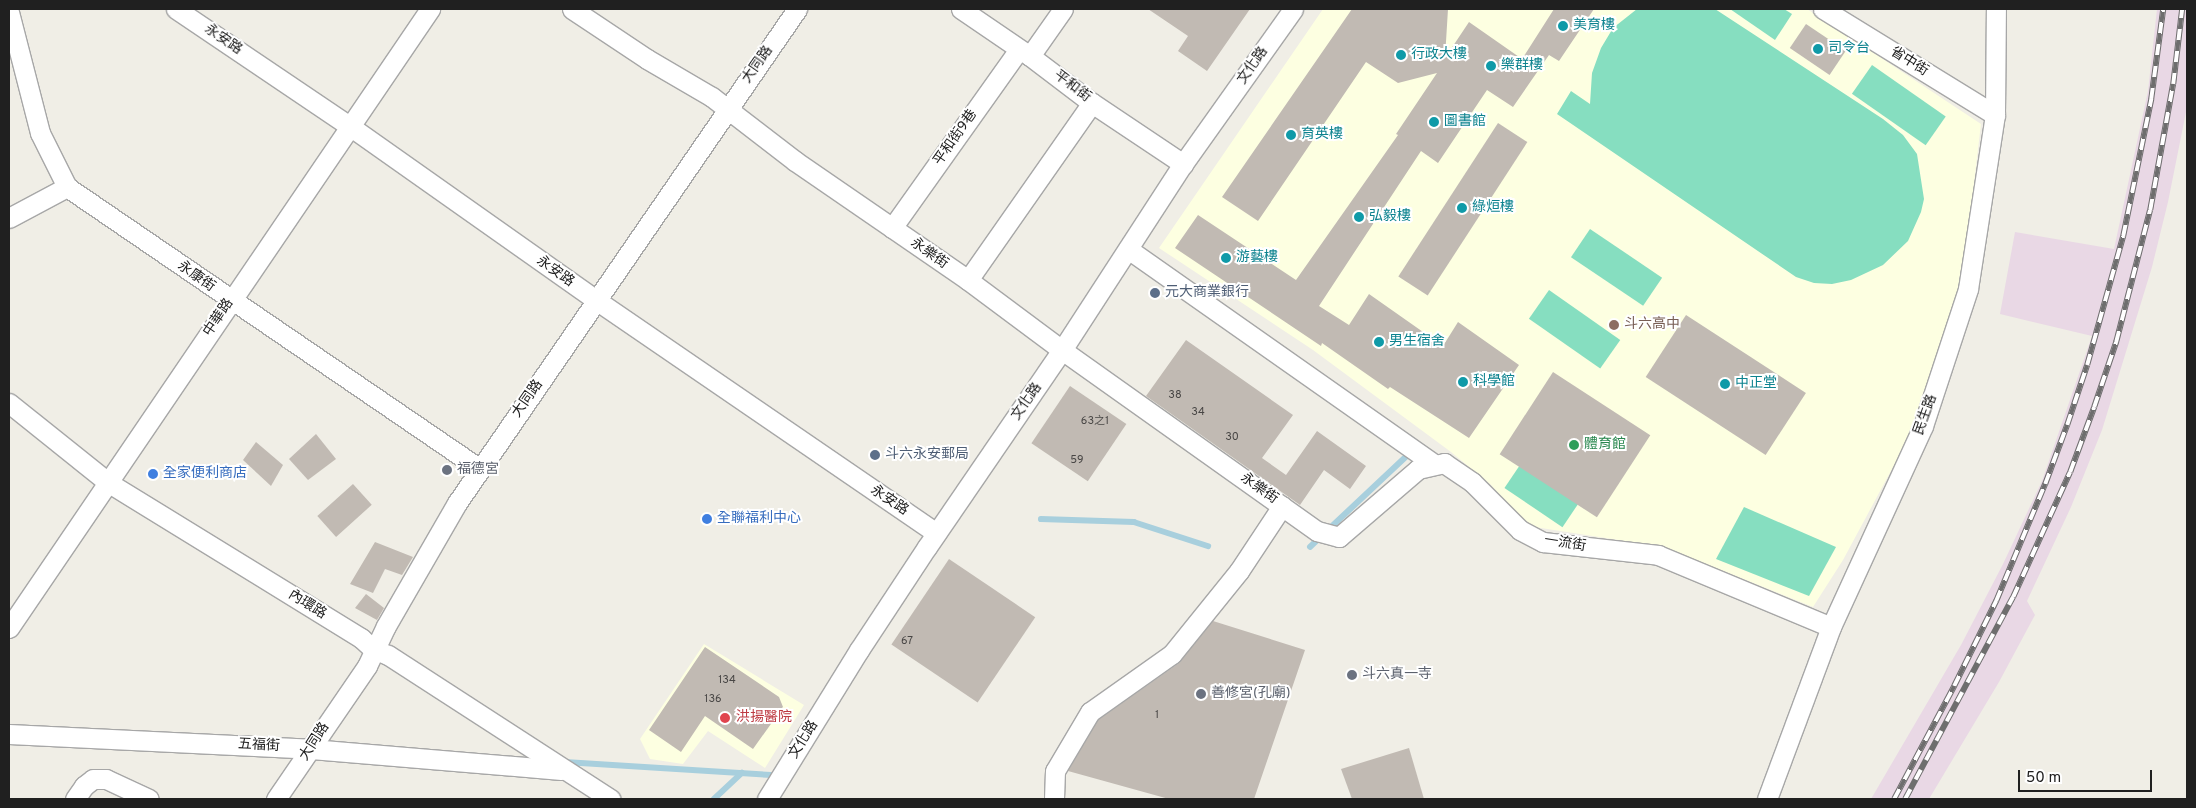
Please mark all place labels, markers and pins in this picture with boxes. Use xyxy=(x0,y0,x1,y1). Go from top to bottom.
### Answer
place label: 美育樓 xyxy=(1573,18,1615,34)
marker: 美育樓 xyxy=(1557,20,1569,32)
place label: 司令台 xyxy=(1828,41,1870,57)
marker: 司令台 xyxy=(1812,43,1824,55)
place label: 行政大樓 xyxy=(1411,47,1467,63)
marker: 行政大樓 xyxy=(1395,49,1407,61)
place label: 樂群樓 xyxy=(1501,58,1543,74)
marker: 樂群樓 xyxy=(1485,60,1497,72)
place label: 圖書館 xyxy=(1444,114,1486,130)
marker: 圖書館 xyxy=(1428,116,1440,128)
place label: 育英樓 xyxy=(1301,127,1343,143)
marker: 育英樓 xyxy=(1285,129,1297,141)
place label: 綠烜樓 xyxy=(1472,200,1514,216)
marker: 綠烜樓 xyxy=(1456,202,1468,214)
place label: 弘毅樓 xyxy=(1369,209,1411,225)
marker: 弘毅樓 xyxy=(1353,211,1365,223)
place label: 游藝樓 xyxy=(1236,250,1278,266)
marker: 游藝樓 xyxy=(1220,252,1232,264)
place label: 元大商業銀行 xyxy=(1165,285,1249,301)
marker: 元大商業銀行 xyxy=(1149,287,1161,299)
place label: 斗六高中 xyxy=(1624,317,1680,333)
marker: 斗六高中 xyxy=(1608,319,1620,331)
place label: 男生宿舍 xyxy=(1389,334,1445,350)
marker: 男生宿舍 xyxy=(1373,336,1385,348)
place label: 科學館 xyxy=(1473,374,1515,390)
marker: 科學館 xyxy=(1457,376,1469,388)
place label: 中正堂 xyxy=(1735,376,1777,392)
marker: 中正堂 xyxy=(1719,378,1731,390)
place label: 體育館 xyxy=(1584,437,1626,453)
marker: 體育館 xyxy=(1568,439,1580,451)
place label: 斗六永安郵局 xyxy=(885,447,969,463)
marker: 斗六永安郵局 xyxy=(869,449,881,461)
place label: 福德宮 xyxy=(457,462,499,478)
marker: 福德宮 xyxy=(441,464,453,476)
place label: 全家便利商店 xyxy=(163,466,247,482)
marker: 全家便利商店 xyxy=(147,468,159,480)
place label: 全聯福利中心 xyxy=(717,511,801,527)
marker: 全聯福利中心 xyxy=(701,513,713,525)
place label: 斗六真一寺 xyxy=(1362,667,1432,683)
marker: 斗六真一寺 xyxy=(1346,669,1358,681)
place label: 善修宮(孔廟) xyxy=(1211,686,1291,702)
marker: 善修宮(孔廟) xyxy=(1195,688,1207,700)
place label: 洪揚醫院 xyxy=(736,710,792,726)
marker: 洪揚醫院 xyxy=(718,711,732,725)

